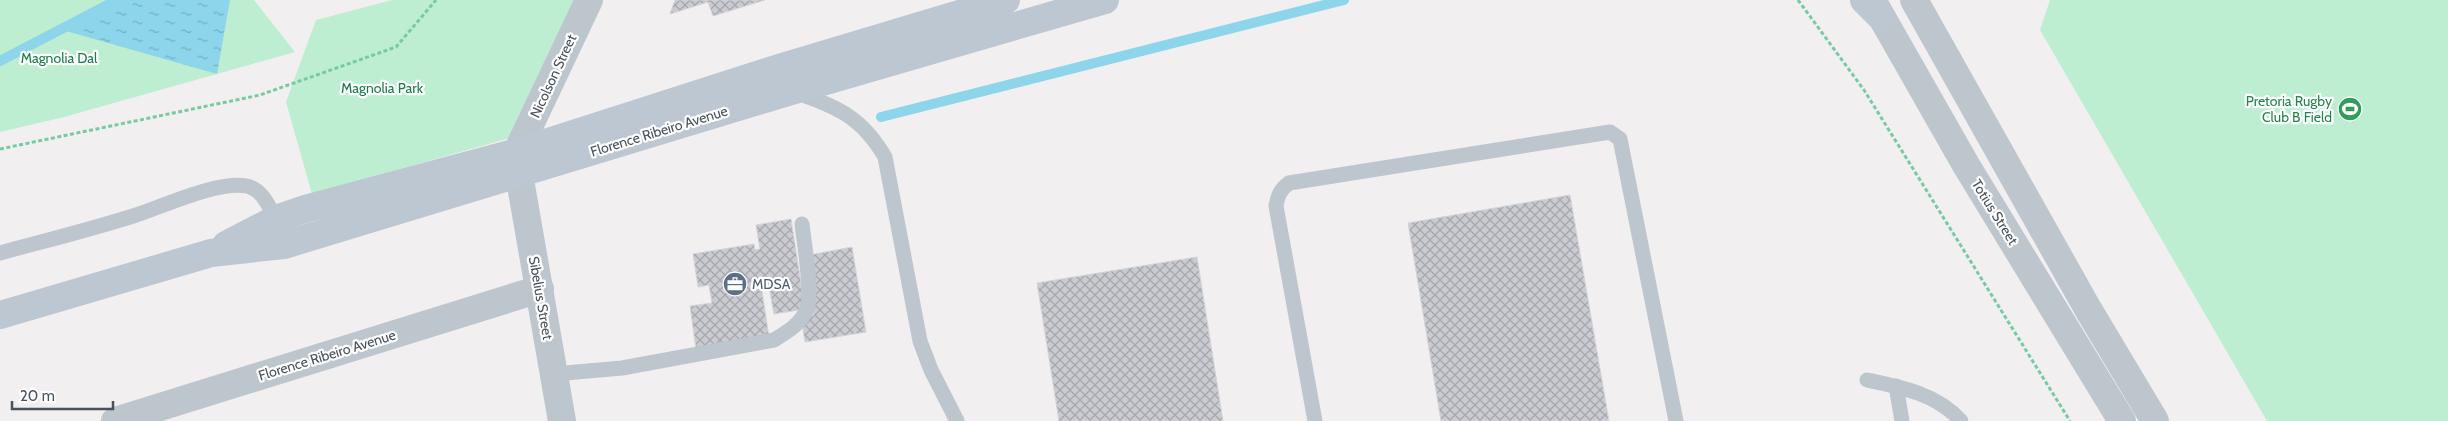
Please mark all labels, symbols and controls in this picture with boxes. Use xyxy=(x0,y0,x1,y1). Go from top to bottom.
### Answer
street label: Nicolson Street xyxy=(526,31,580,121)
park label: Magnolia Dal xyxy=(21,49,98,67)
park label: Magnolia Park xyxy=(341,79,424,97)
place label: Pretoria Rugby Club B Field xyxy=(2246,92,2332,126)
sports icon: Pretoria Rugby Club B Field xyxy=(2337,96,2363,122)
street label: Florence Ribeiro Avenue xyxy=(588,102,730,160)
street label: Totius Street xyxy=(1968,176,2022,248)
street label: Sibelius Street xyxy=(525,255,557,341)
office icon: MDSA xyxy=(722,271,748,297)
place label: MDSA xyxy=(752,275,791,293)
street label: Florence Ribeiro Avenue xyxy=(256,326,398,384)
scale bar xyxy=(12,378,114,410)
text: 20 m xyxy=(20,387,55,405)

